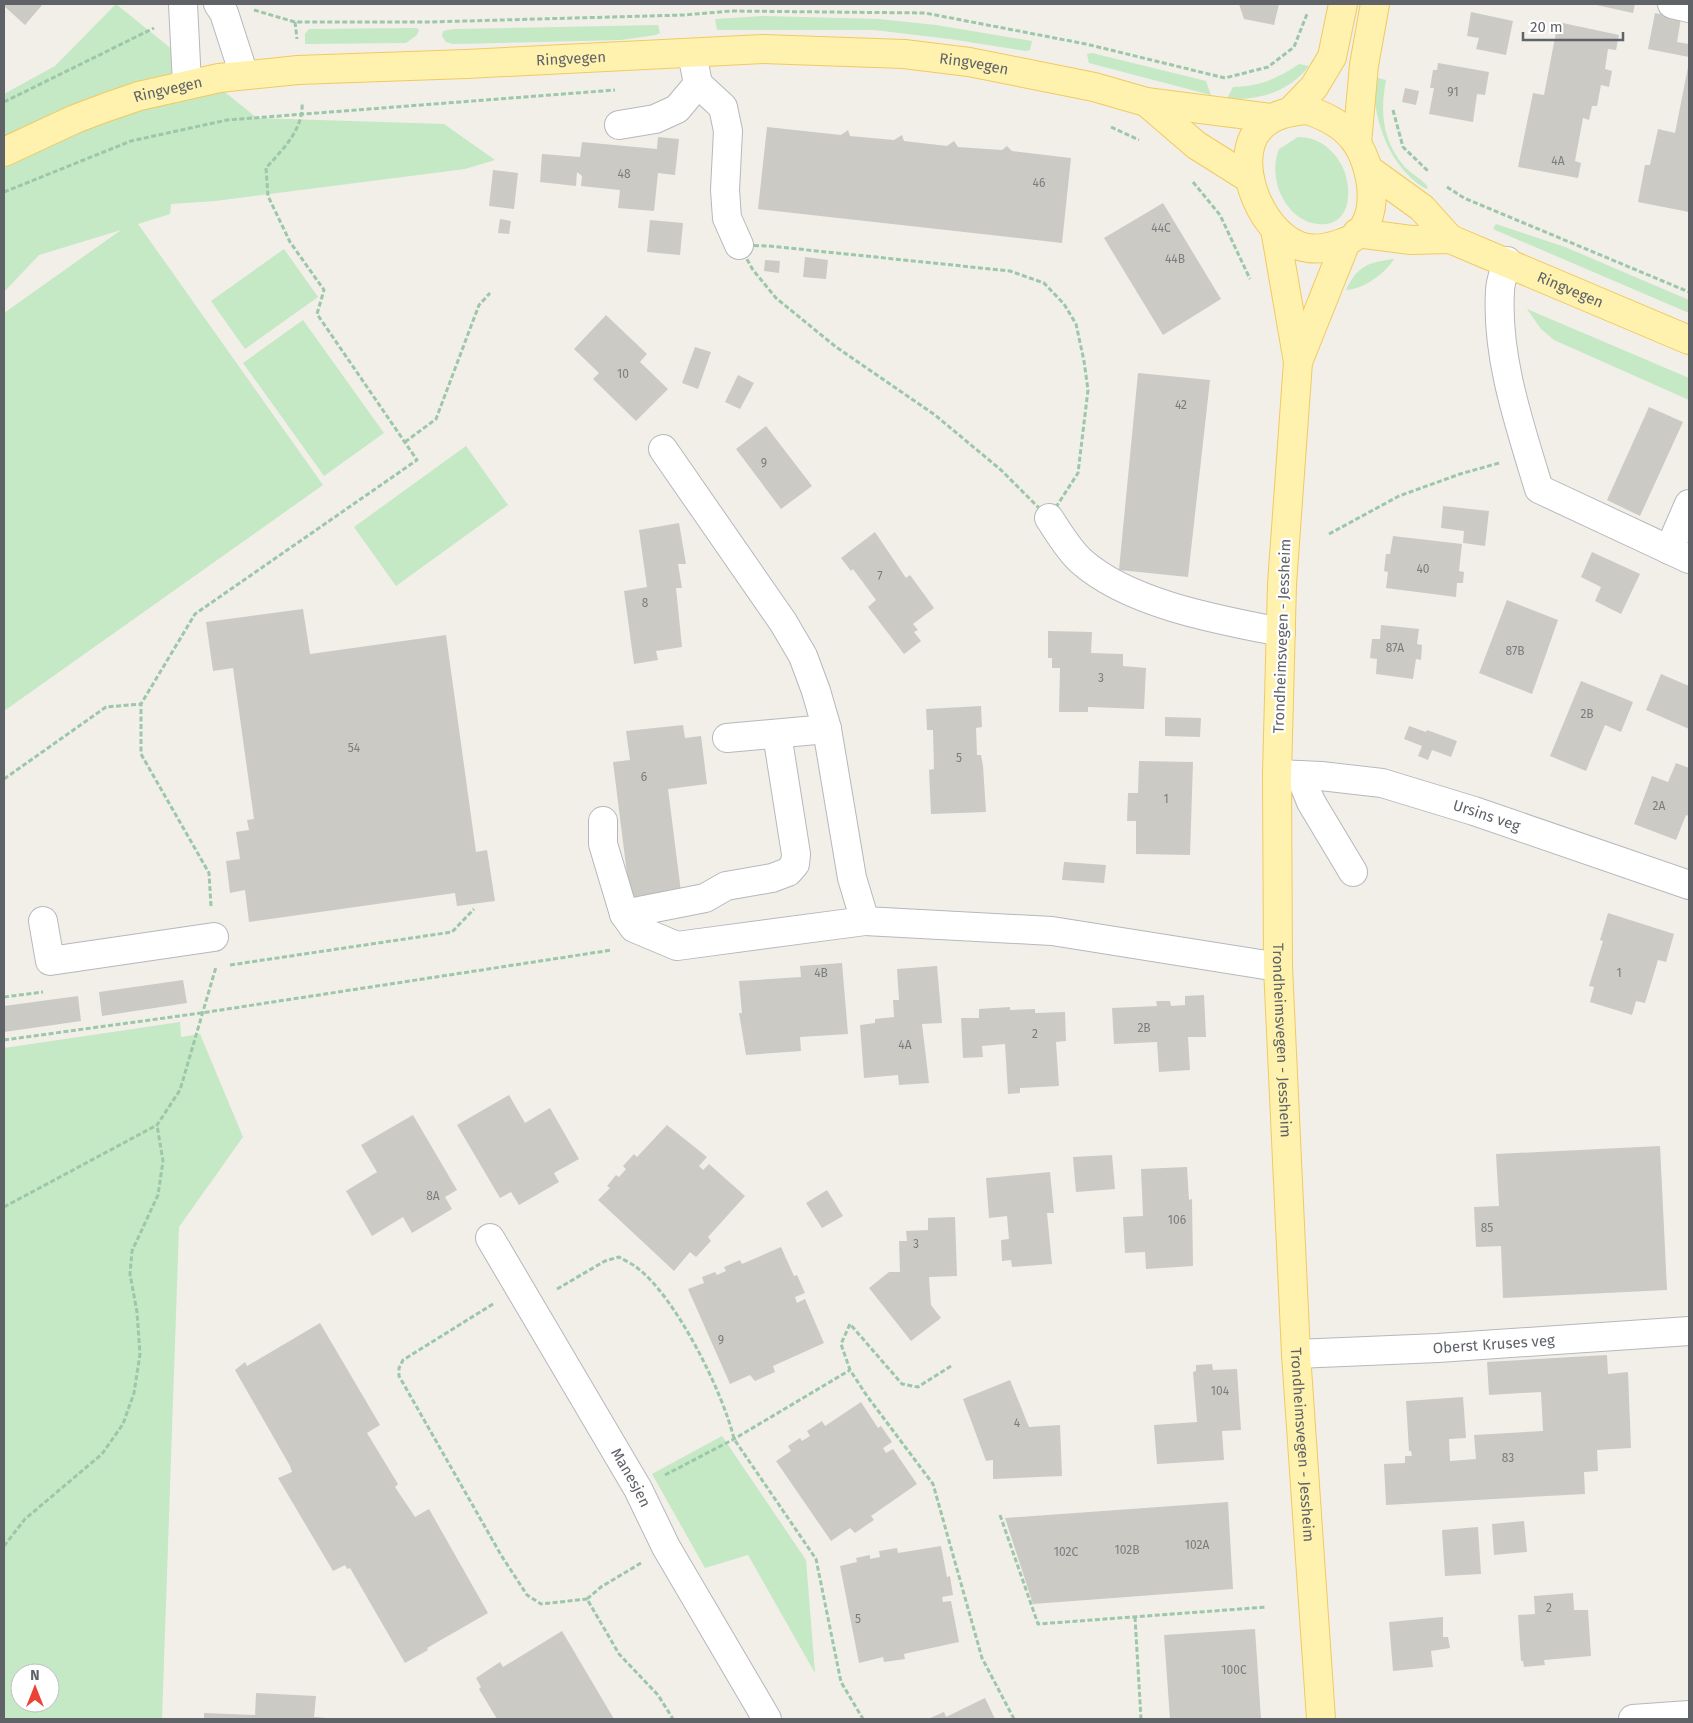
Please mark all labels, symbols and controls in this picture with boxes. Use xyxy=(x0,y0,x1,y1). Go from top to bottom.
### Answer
scale bar xyxy=(1523,10,1623,42)
text: 20 m xyxy=(1530,18,1563,36)
street label: Ringvegen xyxy=(536,48,606,69)
street label: Ringvegen xyxy=(938,49,1010,79)
street label: Ringvegen xyxy=(131,73,204,106)
house number: 91 xyxy=(1447,85,1459,99)
house number: 4A xyxy=(1551,154,1565,168)
house number: 48 xyxy=(618,167,631,181)
house number: 46 xyxy=(1033,176,1045,190)
house number: 44C xyxy=(1151,221,1171,235)
house number: 44B xyxy=(1165,252,1185,266)
street label: Ringvegen xyxy=(1535,268,1606,312)
house number: 10 xyxy=(617,367,629,381)
house number: 42 xyxy=(1175,398,1187,412)
house number: 9 xyxy=(761,456,767,470)
street label: Trondheimsvegen - Jessheim xyxy=(1270,538,1294,734)
house number: 40 xyxy=(1416,562,1430,576)
house number: 7 xyxy=(877,569,883,583)
house number: 8 xyxy=(642,596,649,610)
house number: 87A xyxy=(1386,641,1404,655)
house number: 87B xyxy=(1505,644,1525,658)
house number: 3 xyxy=(1098,671,1104,685)
house number: 2B xyxy=(1580,707,1594,721)
house number: 54 xyxy=(348,741,361,755)
house number: 5 xyxy=(956,751,962,765)
house number: 6 xyxy=(641,770,647,784)
house number: 1 xyxy=(1163,792,1169,806)
street label: Ursins veg xyxy=(1451,796,1523,835)
house number: 2A xyxy=(1653,799,1666,813)
street label: Trondheimsvegen - Jessheim xyxy=(1269,943,1295,1138)
house number: 4B xyxy=(814,966,828,980)
house number: 1 xyxy=(1616,966,1622,980)
house number: 2B xyxy=(1137,1021,1151,1035)
house number: 2 xyxy=(1032,1027,1038,1041)
house number: 4A xyxy=(898,1038,912,1052)
house number: 8A xyxy=(426,1189,440,1203)
house number: 106 xyxy=(1168,1213,1186,1227)
house number: 85 xyxy=(1481,1221,1493,1235)
house number: 3 xyxy=(913,1237,919,1251)
street label: Oberst Kruses veg xyxy=(1432,1331,1556,1357)
house number: 9 xyxy=(718,1333,724,1347)
street label: Trondheimsvegen - Jessheim xyxy=(1287,1347,1318,1543)
house number: 104 xyxy=(1211,1384,1230,1398)
house number: 4 xyxy=(1014,1416,1021,1430)
street label: Manesjen xyxy=(607,1445,654,1510)
house number: 83 xyxy=(1502,1451,1514,1465)
house number: 102A xyxy=(1185,1538,1209,1552)
house number: 102B xyxy=(1115,1543,1139,1557)
house number: 102C xyxy=(1054,1545,1078,1559)
house number: 2 xyxy=(1546,1601,1552,1615)
house number: 5 xyxy=(855,1612,861,1626)
north arrow xyxy=(10,1663,60,1713)
house number: 100C xyxy=(1221,1663,1247,1677)
text: N xyxy=(30,1667,40,1684)

